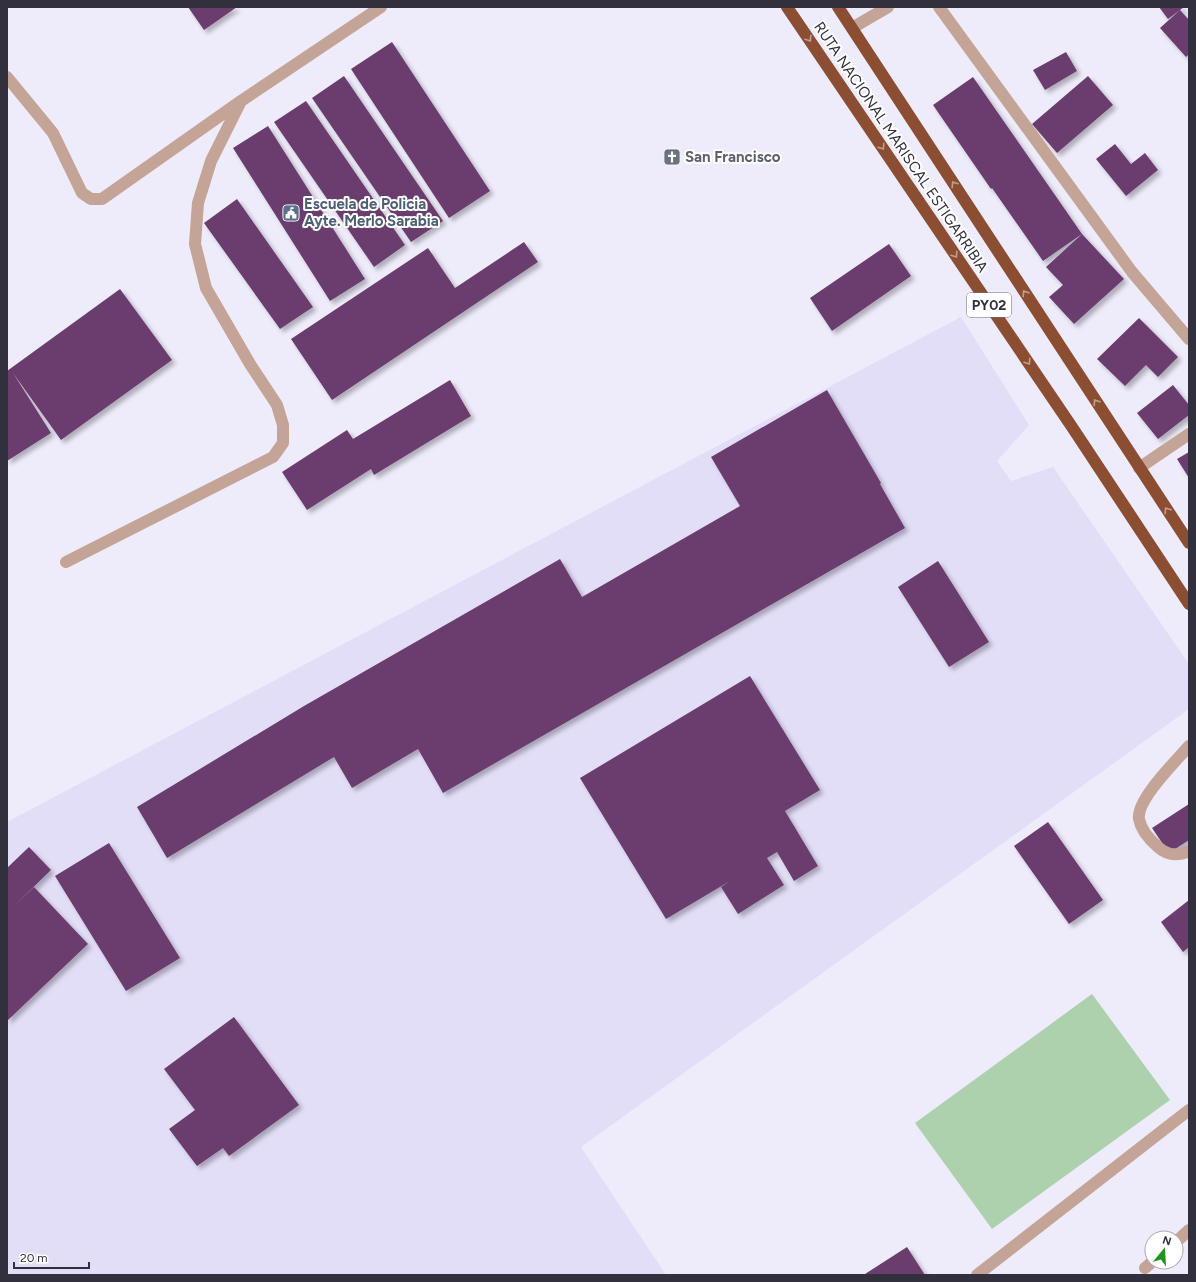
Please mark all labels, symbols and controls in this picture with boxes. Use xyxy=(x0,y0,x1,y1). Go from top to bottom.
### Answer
street label: RUTA NACIONAL MARISCAL ESTIGARRIBIA xyxy=(810,18,992,276)
one-way arrow xyxy=(804,35,812,42)
one-way arrow xyxy=(877,143,885,150)
church icon: San Francisco xyxy=(662,147,682,167)
place label: San Francisco xyxy=(685,148,781,166)
one-way arrow xyxy=(951,181,959,188)
place label: Escuela de Policia Ayte. Merlo Sarabia xyxy=(304,195,439,230)
public building icon: Escuela de Policia Ayte. Merlo Sarabia xyxy=(281,203,301,223)
one-way arrow xyxy=(950,250,957,257)
one-way arrow xyxy=(1022,290,1030,297)
road number: PY02 xyxy=(967,293,1011,317)
one-way arrow xyxy=(1023,358,1030,365)
one-way arrow xyxy=(1093,399,1101,406)
one-way arrow xyxy=(1165,508,1172,515)
north arrow xyxy=(1144,1230,1184,1270)
text: N xyxy=(1161,1233,1173,1248)
scale bar xyxy=(14,1244,89,1270)
text: 20 m xyxy=(20,1251,48,1265)

